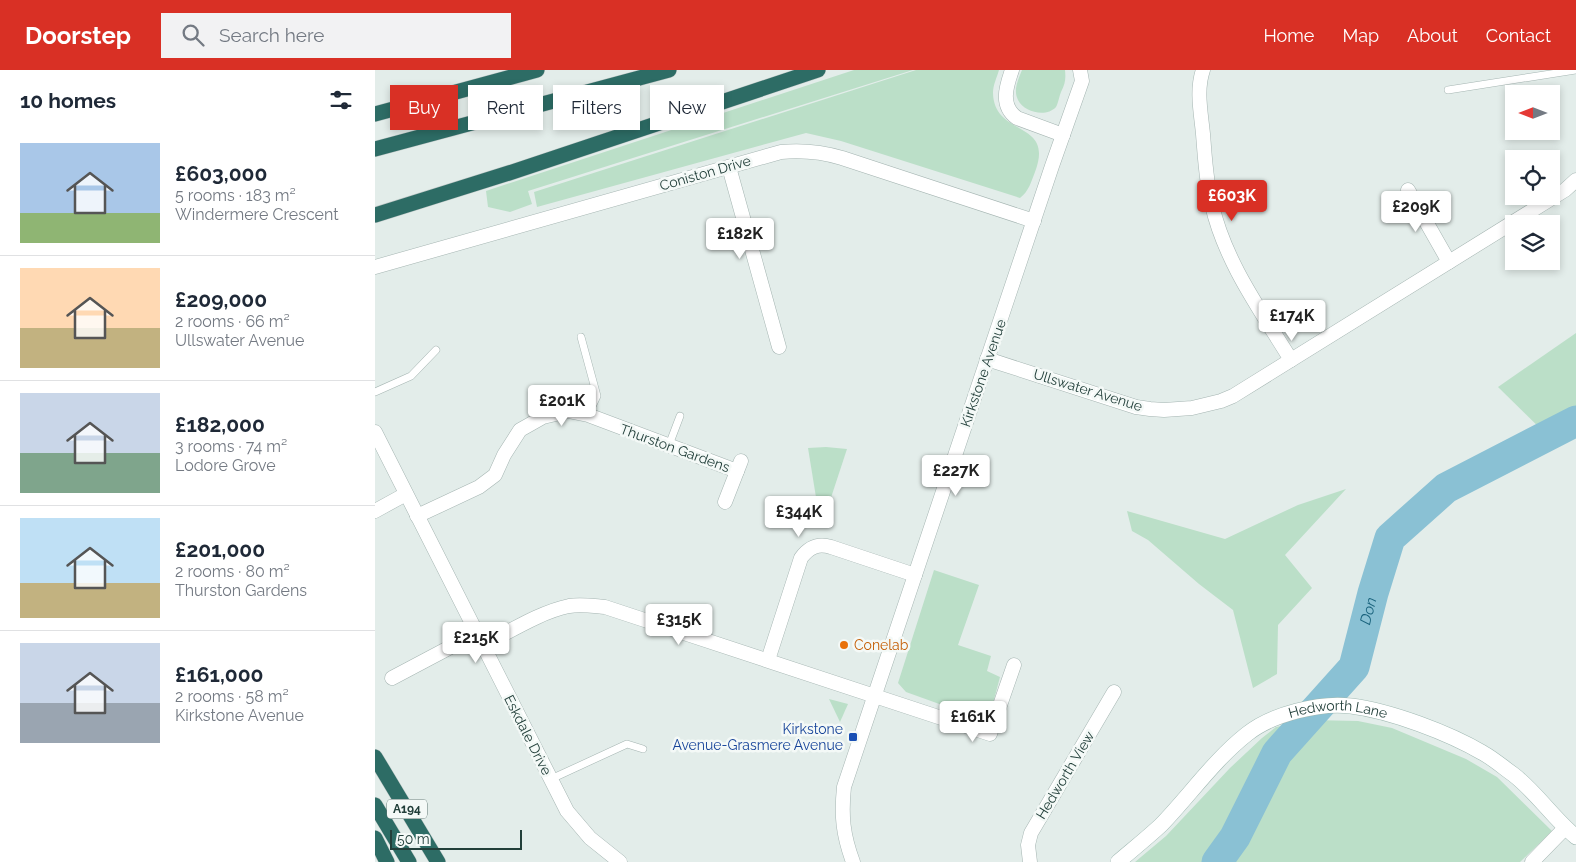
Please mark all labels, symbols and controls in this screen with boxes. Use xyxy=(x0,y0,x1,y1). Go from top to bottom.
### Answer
search box xyxy=(161,13,511,58)
text: Doorstep xyxy=(25,21,131,50)
icon: search xyxy=(179,21,207,49)
text: Search here xyxy=(219,24,325,46)
text: Home xyxy=(1263,25,1314,46)
text: Map xyxy=(1342,25,1379,46)
text: About xyxy=(1407,25,1458,46)
text: Contact xyxy=(1486,25,1551,46)
chip: Buy xyxy=(390,85,458,130)
chip: Rent xyxy=(468,85,543,130)
chip: Filters xyxy=(553,85,640,130)
chip: New xyxy=(650,85,724,130)
north arrow xyxy=(1505,85,1560,140)
map controls xyxy=(1505,85,1560,270)
icon: filters xyxy=(327,86,355,114)
text: 10 homes xyxy=(20,88,116,113)
button: locate xyxy=(1505,150,1560,205)
street label: Coniston Drive xyxy=(658,152,752,194)
text: £603,000 xyxy=(175,161,267,186)
icon: home xyxy=(60,163,120,223)
pin: £603K xyxy=(1197,180,1267,222)
text: 5 rooms · 183 m² xyxy=(175,186,296,205)
text: £603K xyxy=(1208,186,1256,205)
pin: £209K xyxy=(1381,190,1451,233)
text: £209K xyxy=(1392,197,1440,216)
text: Windermere Crescent xyxy=(175,205,339,224)
button: layers xyxy=(1505,215,1560,270)
pin: £182K xyxy=(705,218,775,260)
text: £182K xyxy=(717,224,763,243)
text: £209,000 xyxy=(175,287,267,312)
icon: home xyxy=(60,288,120,348)
pin: £174K xyxy=(1257,300,1327,342)
text: £174K xyxy=(1270,306,1314,325)
text: 2 rooms · 66 m² xyxy=(175,312,290,331)
street label: Kirkstone Avenue xyxy=(957,317,1009,429)
text: Ullswater Avenue xyxy=(175,331,304,350)
street label: Ullswater Avenue xyxy=(1032,366,1144,414)
pin: £201K xyxy=(527,384,597,427)
text: £201K xyxy=(539,391,585,410)
text: £182,000 xyxy=(175,412,265,437)
icon: home xyxy=(60,413,120,473)
street label: Thurston Gardens xyxy=(618,421,732,475)
text: 3 rooms · 74 m² xyxy=(175,437,287,456)
pin: £227K xyxy=(921,454,991,497)
text: Lodore Grove xyxy=(175,456,276,475)
text: £227K xyxy=(933,461,979,480)
pin: £344K xyxy=(764,496,834,538)
text: £344K xyxy=(776,502,822,521)
text: £201,000 xyxy=(175,537,265,562)
icon: home xyxy=(60,538,120,598)
text: 2 rooms · 80 m² xyxy=(175,562,290,581)
text: Thurston Gardens xyxy=(175,581,307,600)
water label: Don xyxy=(1356,595,1381,626)
pin: £315K xyxy=(644,604,714,646)
text: £315K xyxy=(656,610,702,629)
pin: £215K xyxy=(441,622,511,664)
text: £215K xyxy=(453,628,499,647)
place label: Conelab xyxy=(854,637,909,653)
marker: Conelab xyxy=(838,639,850,651)
text: £161,000 xyxy=(175,662,264,687)
icon: home xyxy=(60,663,120,723)
text: 2 rooms · 58 m² xyxy=(175,687,289,706)
street label: Eskdale Drive xyxy=(501,692,555,778)
street label: Hedworth Lane xyxy=(1287,697,1389,721)
pin: £161K xyxy=(938,700,1008,743)
text: Kirkstone Avenue xyxy=(175,706,304,725)
text: £161K xyxy=(951,707,995,726)
place label: Kirkstone Avenue-Grasmere Avenue xyxy=(672,721,843,753)
street label: Hedworth View xyxy=(1033,728,1098,822)
marker: Kirkstone Avenue-Grasmere Avenue xyxy=(847,731,859,743)
road number: A194 xyxy=(387,800,427,819)
scale bar xyxy=(390,827,523,850)
text: 50 m xyxy=(397,831,430,847)

